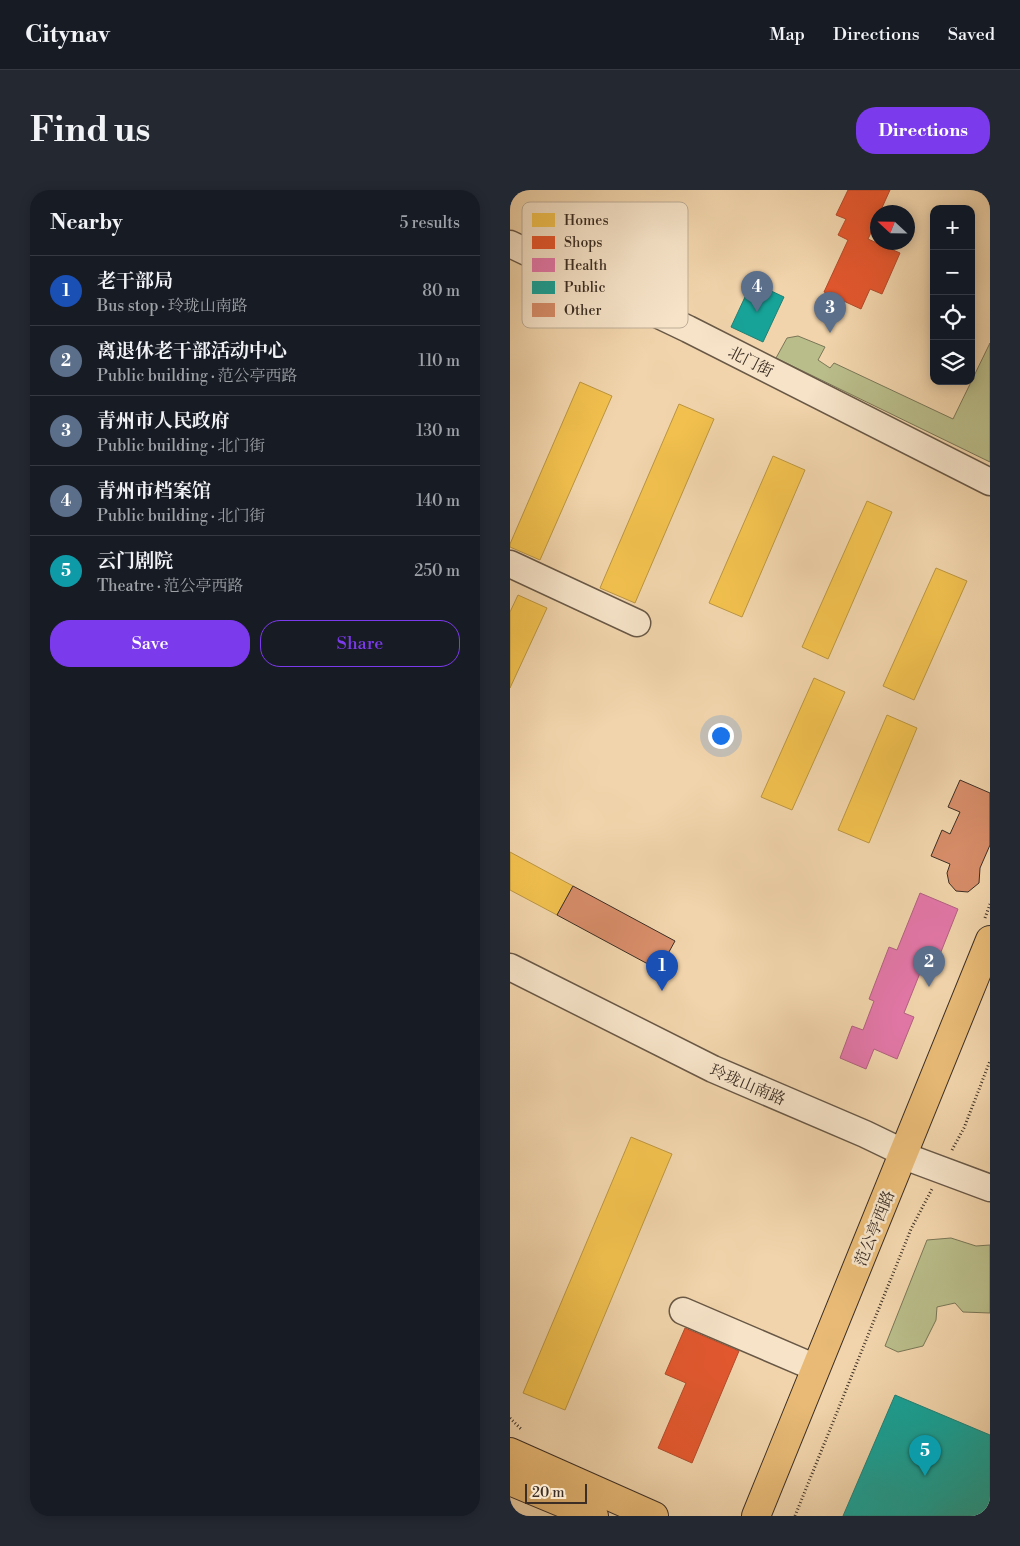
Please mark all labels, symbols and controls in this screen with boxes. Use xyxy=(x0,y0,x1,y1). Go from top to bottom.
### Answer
text: Citynav xyxy=(25,20,110,50)
text: Map xyxy=(769,23,805,46)
text: Directions xyxy=(833,23,920,46)
text: Saved xyxy=(948,23,995,46)
button: Directions xyxy=(856,107,990,154)
text: Find us xyxy=(30,109,150,152)
legend xyxy=(522,202,688,328)
north arrow xyxy=(870,205,915,250)
map controls xyxy=(930,205,975,385)
button: + xyxy=(930,205,975,250)
text: Nearby xyxy=(50,210,123,236)
text: Homes xyxy=(564,212,609,230)
text: 5 results xyxy=(399,213,460,233)
text: Shops xyxy=(564,234,602,252)
button: − xyxy=(930,250,975,295)
text: Health xyxy=(564,257,608,275)
text: 老干部局 xyxy=(97,269,173,293)
pin: 4 xyxy=(741,271,773,312)
text: Public xyxy=(564,279,605,297)
text: 1 xyxy=(62,281,70,301)
text: 80 m xyxy=(422,281,460,301)
pin: 3 xyxy=(814,292,846,333)
button: locate xyxy=(930,295,975,340)
text: Bus stop · 玲珑山南路 xyxy=(97,296,248,316)
text: Other xyxy=(564,302,602,320)
text: 离退休老干部活动中心 xyxy=(97,339,287,363)
button: layers xyxy=(930,340,975,385)
street label: 北门街 xyxy=(725,342,776,382)
text: 2 xyxy=(61,351,71,371)
text: 110 m xyxy=(418,351,460,371)
text: Public building · 范公亭西路 xyxy=(97,366,297,386)
text: 青州市人民政府 xyxy=(97,409,230,433)
text: 3 xyxy=(61,421,71,441)
text: 130 m xyxy=(416,421,460,441)
text: Public building · 北门街 xyxy=(97,436,265,456)
text: 青州市档案馆 xyxy=(97,479,211,503)
text: 4 xyxy=(61,491,71,511)
text: 140 m xyxy=(416,491,460,511)
text: Public building · 北门街 xyxy=(97,506,265,526)
text: 云门剧院 xyxy=(97,549,173,573)
text: 5 xyxy=(61,561,71,581)
text: 250 m xyxy=(414,561,460,581)
text: Theatre · 范公亭西路 xyxy=(97,576,243,596)
button: Save xyxy=(50,620,250,667)
button: Share xyxy=(260,620,460,667)
your location xyxy=(708,723,734,749)
pin: 2 xyxy=(913,946,945,987)
pin: 1 xyxy=(646,950,678,991)
street label: 玲珑山南路 xyxy=(707,1060,788,1110)
street label: 范公亭西路 xyxy=(851,1188,899,1269)
pin: 5 xyxy=(909,1435,941,1476)
scale bar xyxy=(525,1481,588,1504)
text: 20 m xyxy=(532,1484,564,1502)

